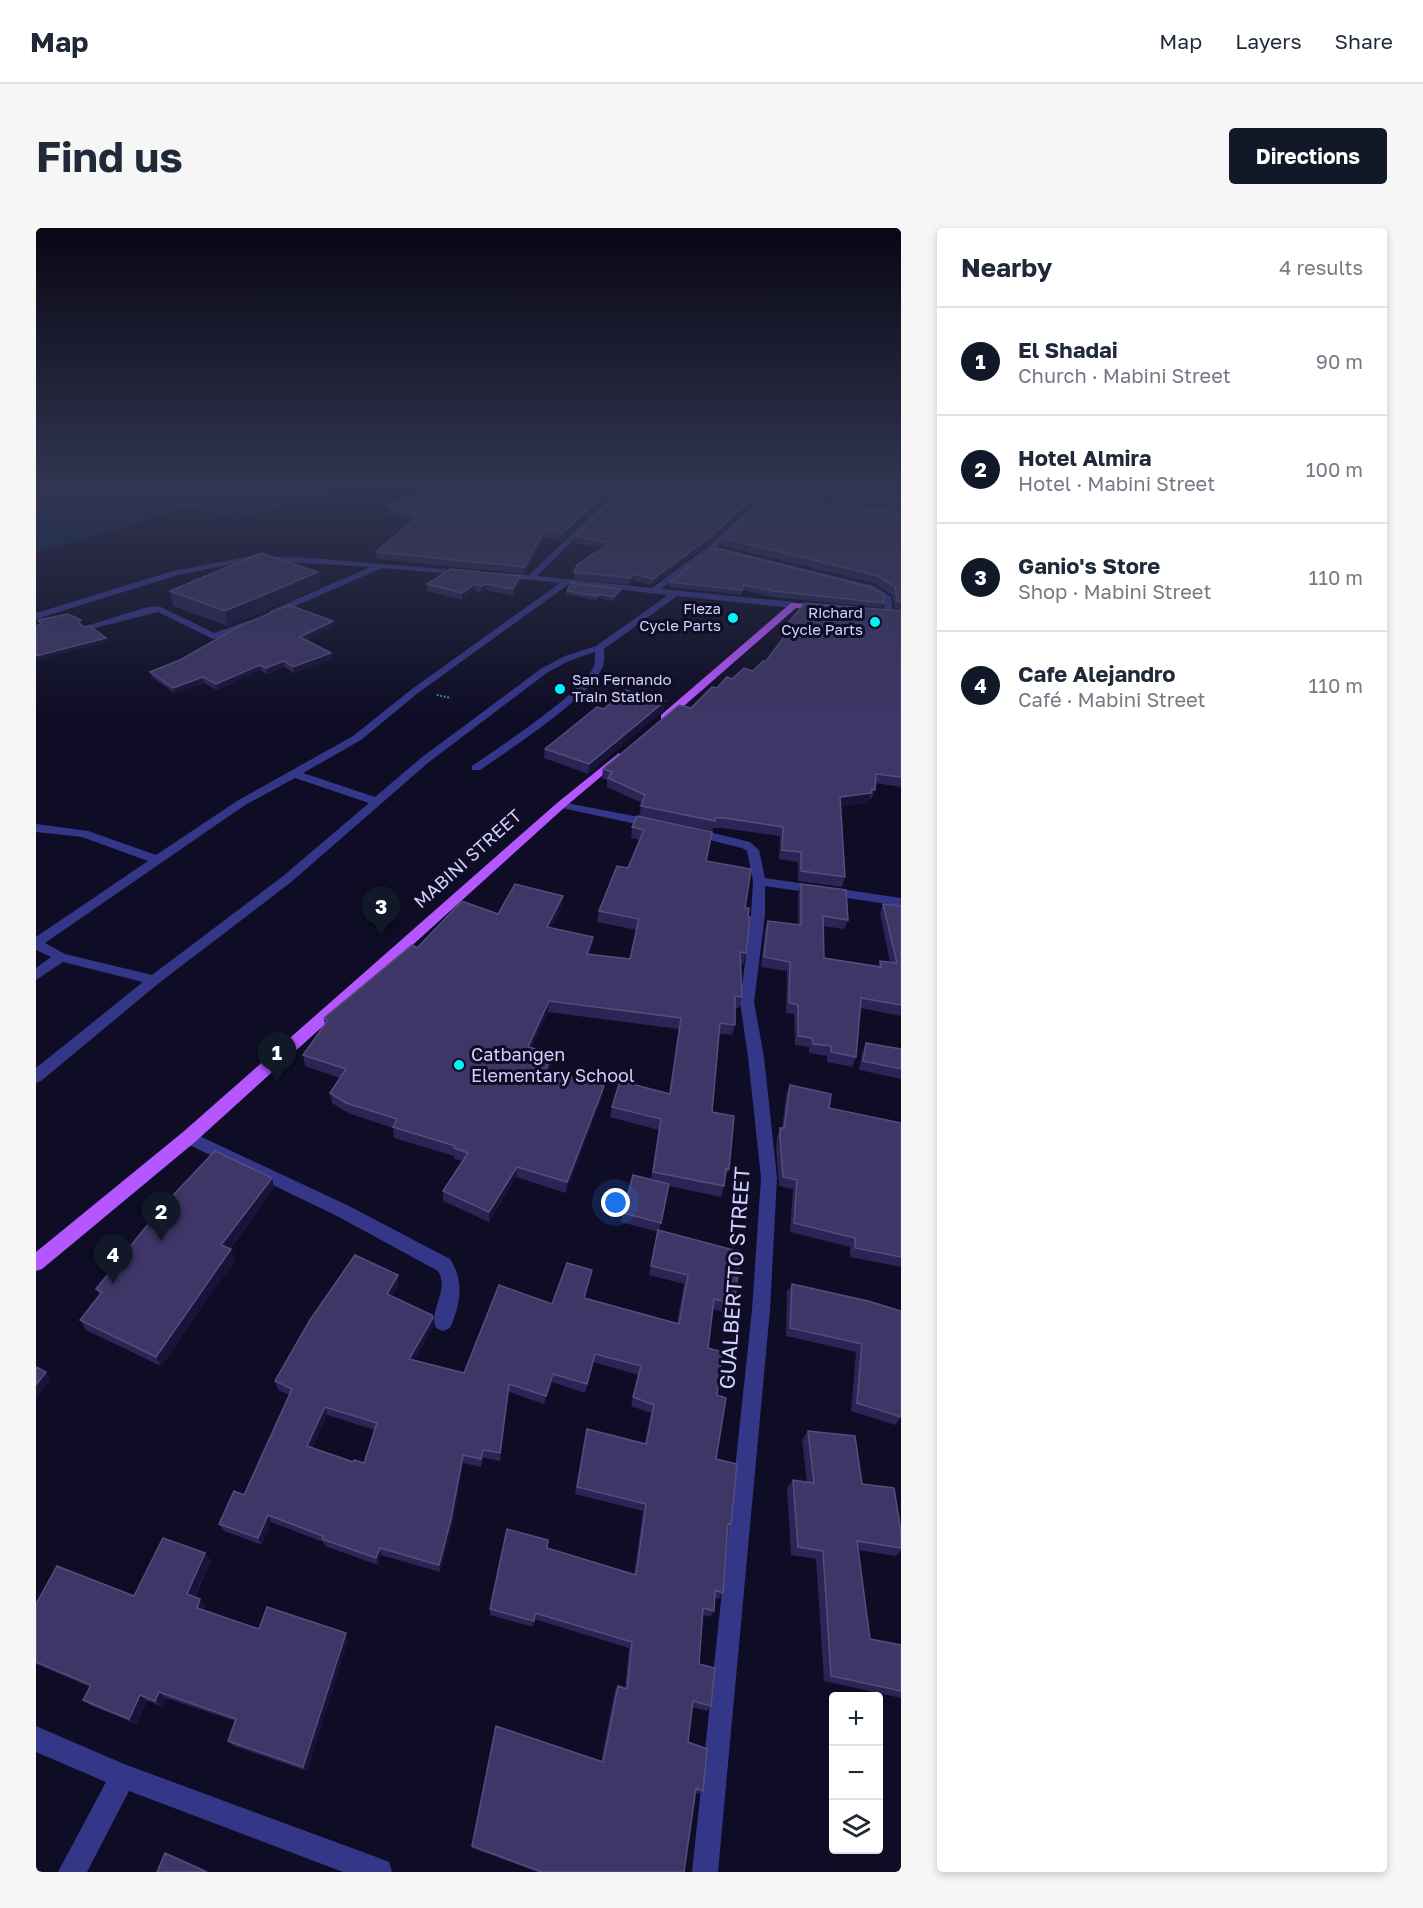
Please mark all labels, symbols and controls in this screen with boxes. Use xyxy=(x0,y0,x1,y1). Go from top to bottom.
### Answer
text: Map xyxy=(30,25,88,58)
text: Map xyxy=(1159,28,1202,54)
text: Layers xyxy=(1235,28,1302,54)
text: Share xyxy=(1335,28,1393,54)
button: Directions xyxy=(1229,128,1387,184)
text: Find us xyxy=(36,131,183,181)
text: Nearby xyxy=(961,252,1052,283)
text: 4 results xyxy=(1279,255,1363,279)
text: El Shadai xyxy=(1018,336,1118,363)
text: 1 xyxy=(975,349,986,373)
text: 90 m xyxy=(1316,349,1363,373)
text: Church · Mabini Street xyxy=(1018,363,1231,387)
text: Hotel Almira xyxy=(1018,444,1152,471)
text: 2 xyxy=(974,457,987,481)
text: 100 m xyxy=(1306,457,1363,481)
text: Hotel · Mabini Street xyxy=(1018,471,1215,495)
text: Ganio's Store xyxy=(1018,552,1160,579)
text: 3 xyxy=(974,565,987,589)
text: 110 m xyxy=(1309,565,1363,589)
text: Shop · Mabini Street xyxy=(1018,579,1211,603)
place label: Fieza Cycle Parts xyxy=(639,599,721,634)
place label: Richard Cycle Parts xyxy=(781,603,863,638)
marker: Fieza Cycle Parts xyxy=(726,611,740,625)
marker: Richard Cycle Parts xyxy=(868,615,882,629)
text: Cafe Alejandro xyxy=(1018,660,1176,687)
place label: San Fernando Train Station xyxy=(572,670,672,705)
text: 4 xyxy=(974,673,987,697)
text: 110 m xyxy=(1309,673,1363,697)
marker: San Fernando Train Station xyxy=(553,682,567,696)
text: Café · Mabini Street xyxy=(1018,687,1206,711)
street label: MABINI STREET xyxy=(409,804,526,912)
pin: 3 xyxy=(362,886,400,936)
pin: 1 xyxy=(258,1032,296,1082)
place label: Catbangen Elementary School xyxy=(471,1043,635,1086)
marker: Catbangen Elementary School xyxy=(452,1058,466,1072)
street label: GUALBERTTO STREET xyxy=(713,1166,755,1390)
your location xyxy=(601,1188,630,1217)
pin: 2 xyxy=(142,1192,180,1241)
pin: 4 xyxy=(94,1234,133,1284)
map controls xyxy=(829,1692,883,1854)
button: + xyxy=(829,1692,883,1746)
button: − xyxy=(829,1746,883,1800)
button: layers xyxy=(829,1800,883,1854)

